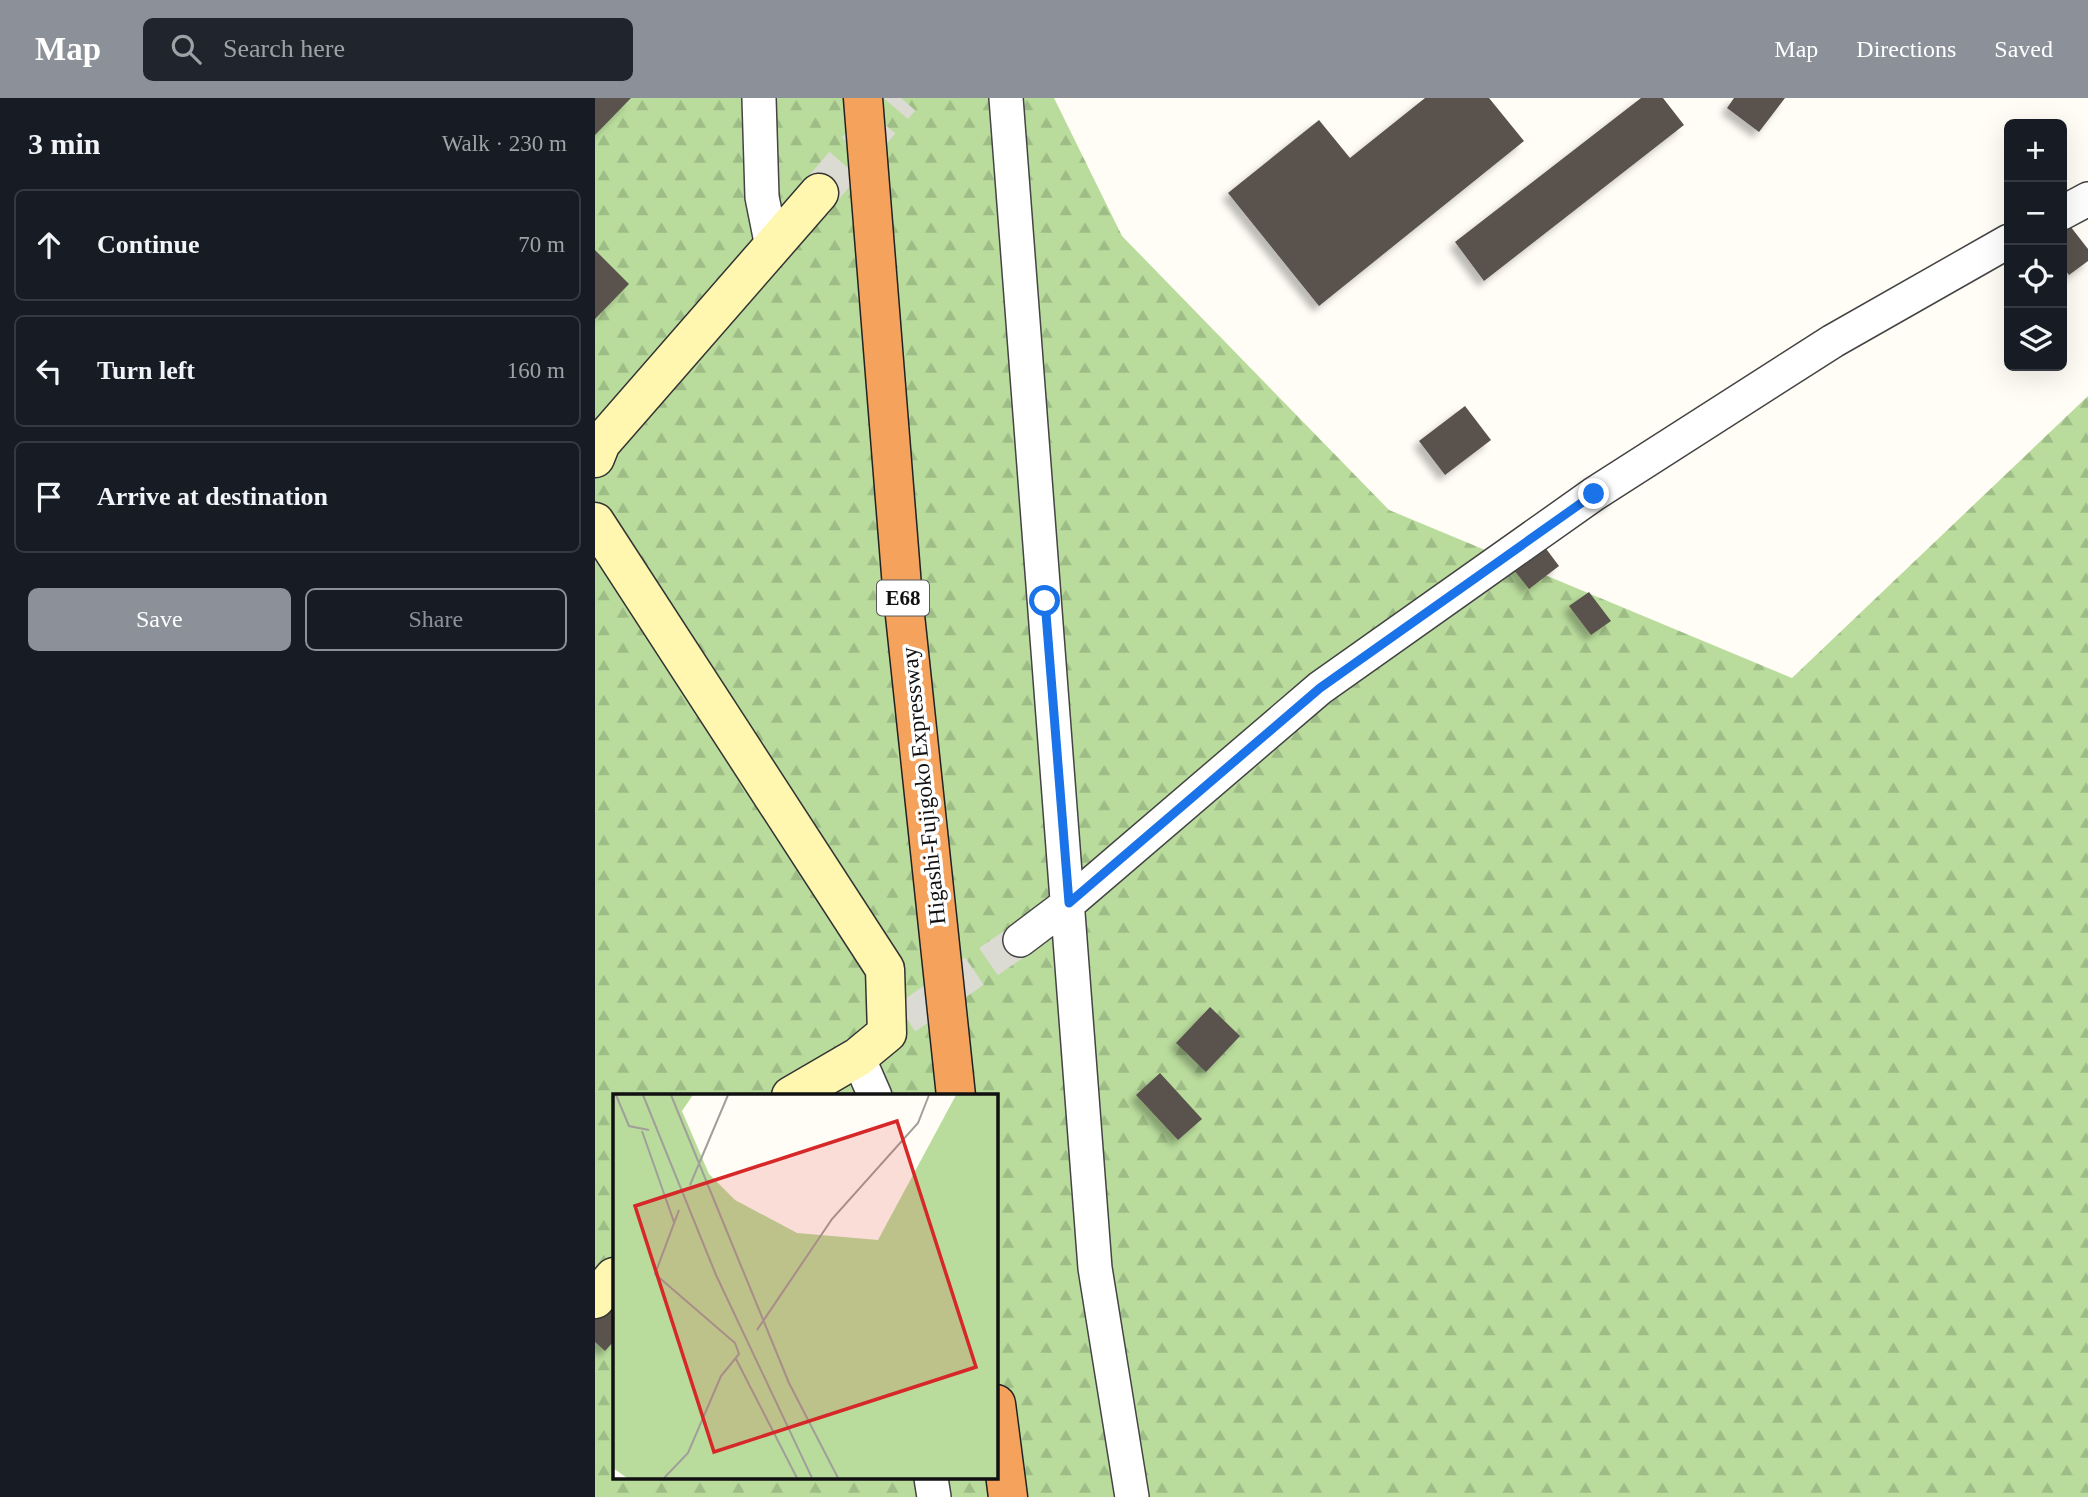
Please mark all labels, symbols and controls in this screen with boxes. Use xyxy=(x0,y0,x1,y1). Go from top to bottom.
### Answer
search box xyxy=(143,18,633,81)
icon: search xyxy=(167,30,205,68)
text: Map xyxy=(35,31,101,67)
text: Search here xyxy=(223,34,345,63)
text: Map xyxy=(1774,36,1818,62)
text: Directions xyxy=(1856,36,1956,62)
text: Saved xyxy=(1994,36,2053,62)
map controls xyxy=(2004,119,2067,371)
button: + xyxy=(2004,119,2067,182)
text: 3 min xyxy=(28,127,101,160)
text: Walk · 230 m xyxy=(442,131,567,156)
button: − xyxy=(2004,182,2067,245)
icon: ahead xyxy=(30,226,68,264)
text: Continue xyxy=(97,230,200,259)
text: 70 m xyxy=(518,232,565,257)
button: locate xyxy=(2004,245,2067,308)
button: layers xyxy=(2004,308,2067,371)
icon: left xyxy=(30,352,68,390)
text: Turn left xyxy=(97,356,195,385)
text: 160 m xyxy=(507,358,565,383)
icon: arrive xyxy=(30,478,68,516)
route end xyxy=(1578,478,1609,509)
text: Arrive at destination xyxy=(97,482,328,511)
road number: E68 xyxy=(877,580,929,616)
route start xyxy=(1029,585,1060,616)
button: Save xyxy=(28,588,291,651)
button: Share xyxy=(305,588,567,651)
street label: Higashi-Fujigoko Expressway xyxy=(896,645,951,926)
inset map xyxy=(613,1094,997,1480)

